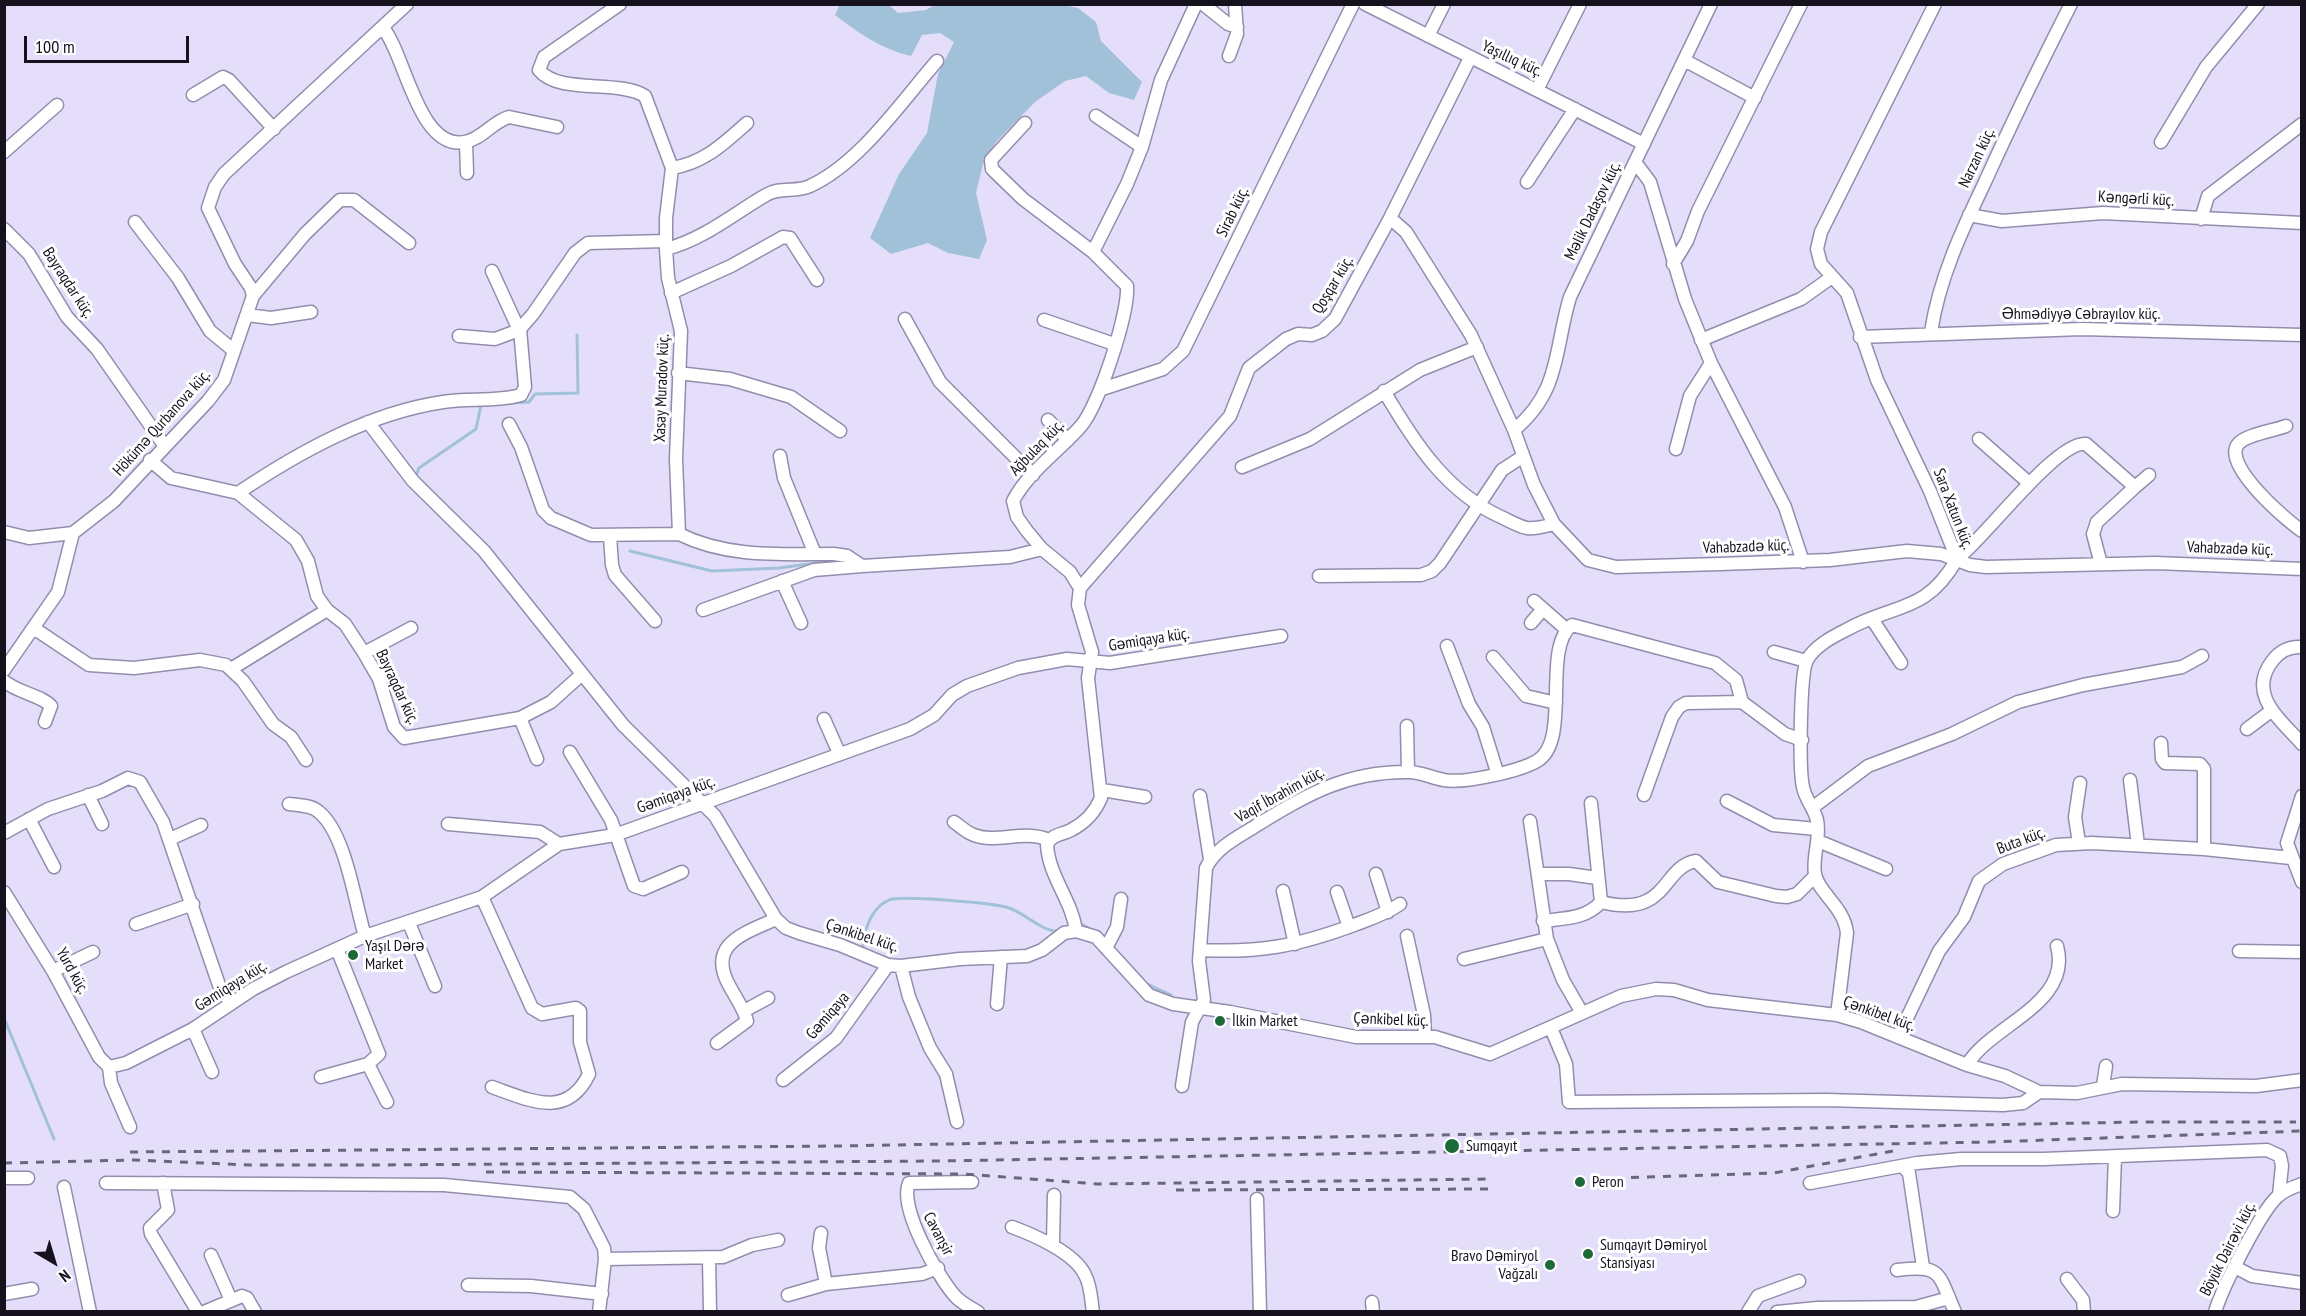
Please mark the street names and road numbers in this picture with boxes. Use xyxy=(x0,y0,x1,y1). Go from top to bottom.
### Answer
street label: Yaşıllıq küç. xyxy=(1479,37,1545,81)
street label: Narzan küç. xyxy=(1955,125,1999,191)
street label: Məlik Dadaşov küç. xyxy=(1561,158,1625,264)
street label: Sirab küç. xyxy=(1213,184,1253,240)
street label: Kəngərli küç. xyxy=(2097,187,2175,211)
street label: Bayraqdar küç. xyxy=(38,244,98,322)
street label: Qoşqar küç. xyxy=(1308,253,1358,317)
street label: Əhmədiyyə Cəbrayılov küç. xyxy=(2002,304,2160,324)
street label: Xasay Muradov küç. xyxy=(651,334,673,442)
street label: Hökümə Qurbanova küç. xyxy=(109,366,215,480)
street label: Ağbulaq küç. xyxy=(1006,416,1068,480)
street label: Sara Xatun küç. xyxy=(1929,466,1977,552)
street label: Vahabzadə küç. xyxy=(1702,536,1790,558)
street label: Vahabzadə küç. xyxy=(2186,538,2274,560)
street label: Gəmiqaya küç. xyxy=(1107,624,1191,656)
street label: Bayraqdar küç. xyxy=(371,646,423,728)
street label: Vaqif İbrahim küç. xyxy=(1232,763,1328,827)
street label: Gəmiqaya küç. xyxy=(634,772,718,818)
street label: Buta küç. xyxy=(1994,823,2048,859)
street label: Çənkibel küç. xyxy=(823,915,901,957)
street label: Yurd küç. xyxy=(52,945,92,997)
street label: Gəmiqaya küç. xyxy=(191,956,271,1016)
street label: Gəmiqaya xyxy=(802,988,854,1044)
street label: Çənkibel küç. xyxy=(1840,992,1918,1036)
street label: Çənkibel küç. xyxy=(1353,1009,1429,1031)
street label: Böyük Dairəvi küç. xyxy=(2196,1199,2260,1299)
street label: Cavanşir xyxy=(919,1209,957,1259)

